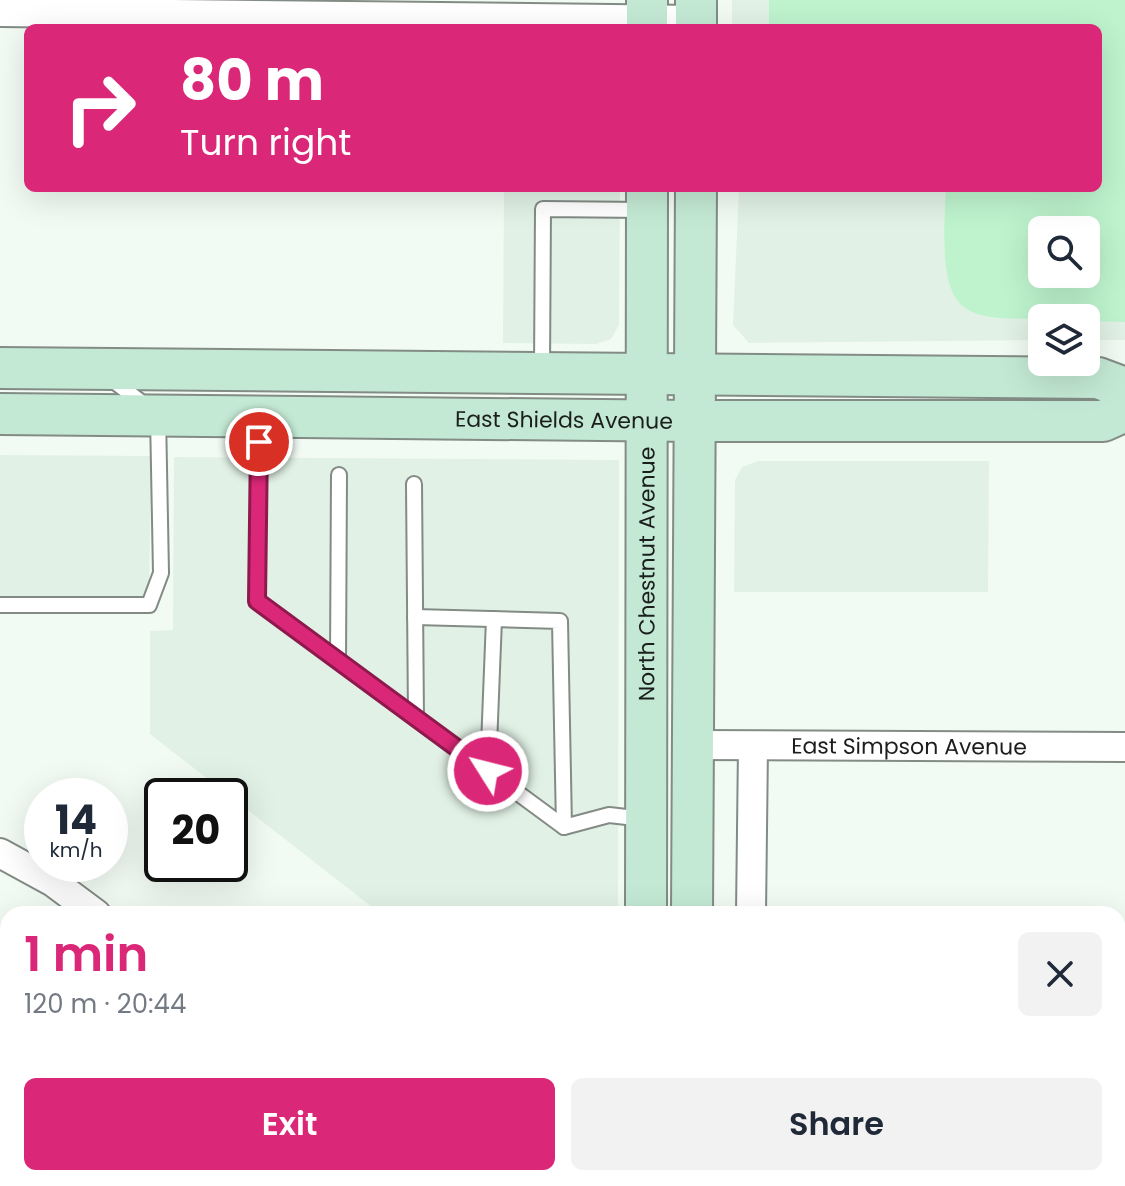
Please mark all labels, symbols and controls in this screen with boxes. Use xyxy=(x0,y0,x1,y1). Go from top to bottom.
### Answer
text: 80 m xyxy=(180,41,324,120)
icon: right xyxy=(48,56,152,160)
text: Turn right xyxy=(180,117,351,168)
map controls xyxy=(1028,216,1100,376)
button: search xyxy=(1028,216,1100,288)
button: layers xyxy=(1028,304,1100,376)
street label: East Shields Avenue xyxy=(455,403,673,436)
pin xyxy=(225,408,293,476)
icon: arrive xyxy=(237,420,281,464)
street label: North Chestnut Avenue xyxy=(631,447,662,701)
position arrow xyxy=(446,729,530,813)
street label: East Simpson Avenue xyxy=(791,730,1027,762)
speed limit sign: 20 xyxy=(144,778,248,882)
text: 14 xyxy=(55,792,97,848)
text: km/h xyxy=(49,836,103,864)
text: 1 min xyxy=(24,921,148,988)
button: close xyxy=(1018,932,1102,1016)
text: 120 m · 20:44 xyxy=(24,986,186,1022)
button: Exit xyxy=(24,1078,555,1170)
button: Share xyxy=(571,1078,1102,1170)

